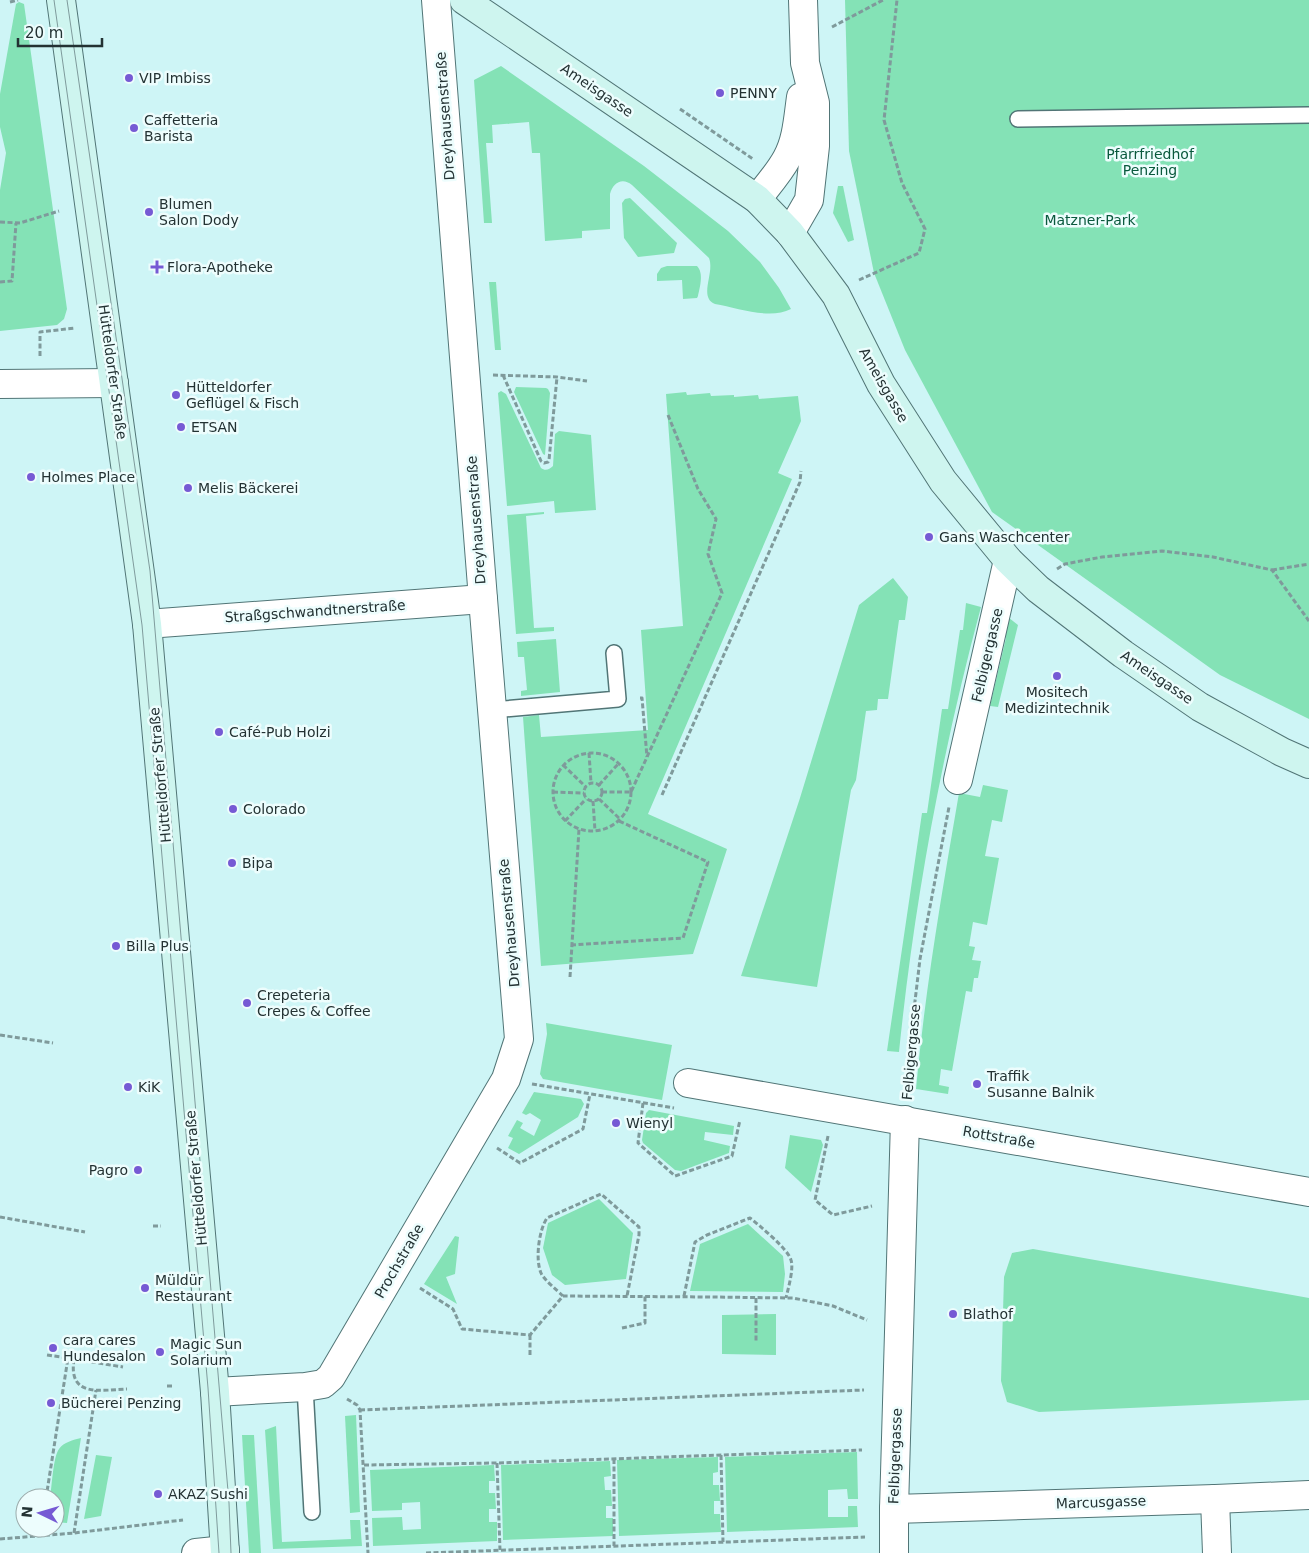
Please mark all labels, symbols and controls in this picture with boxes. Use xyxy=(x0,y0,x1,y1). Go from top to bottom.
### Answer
scale bar xyxy=(18,15,101,47)
text: 20 m xyxy=(25,24,63,42)
street label: Dreyhausenstraße xyxy=(433,51,457,181)
street label: Ameisgasse xyxy=(558,60,636,120)
place label: VIP Imbiss xyxy=(139,70,211,86)
marker: VIP Imbiss xyxy=(123,72,135,84)
place label: PENNY xyxy=(730,85,777,101)
marker: PENNY xyxy=(714,87,726,99)
place label: Caffetteria Barista xyxy=(144,112,218,144)
marker: Caffetteria Barista xyxy=(128,122,140,134)
park label: Pfarrfriedhof Penzing xyxy=(1106,146,1195,178)
place label: Blumen Salon Dody xyxy=(159,196,239,228)
marker: Blumen Salon Dody xyxy=(143,206,155,218)
park label: Matzner-Park xyxy=(1044,212,1136,228)
place label: Flora-Apotheke xyxy=(167,259,273,275)
marker: Flora-Apotheke xyxy=(151,261,163,273)
street label: Hütteldorfer Straße xyxy=(96,304,130,440)
street label: Ameisgasse xyxy=(856,345,912,425)
place label: Hütteldorfer Geflügel & Fisch xyxy=(186,379,299,411)
marker: Hütteldorfer Geflügel & Fisch xyxy=(170,389,182,401)
place label: ETSAN xyxy=(191,419,238,435)
marker: ETSAN xyxy=(175,421,187,433)
street label: Dreyhausenstraße xyxy=(464,455,488,585)
place label: Holmes Place xyxy=(41,469,135,485)
marker: Holmes Place xyxy=(25,471,37,483)
place label: Melis Bäckerei xyxy=(198,480,298,496)
marker: Melis Bäckerei xyxy=(182,482,194,494)
place label: Gans Waschcenter xyxy=(939,529,1070,545)
marker: Gans Waschcenter xyxy=(923,531,935,543)
street label: Straßgschwandtnerstraße xyxy=(224,597,406,625)
street label: Felbigergasse xyxy=(968,606,1006,704)
street label: Ameisgasse xyxy=(1118,647,1196,707)
marker: Mositech Medizintechnik xyxy=(1051,670,1063,682)
place label: Mositech Medizintechnik xyxy=(1004,684,1110,716)
street label: Hütteldorfer Straße xyxy=(146,707,174,843)
place label: Café-Pub Holzi xyxy=(229,724,331,740)
marker: Café-Pub Holzi xyxy=(213,726,225,738)
place label: Colorado xyxy=(243,801,306,817)
marker: Colorado xyxy=(227,803,239,815)
place label: Bipa xyxy=(242,855,273,871)
marker: Bipa xyxy=(226,857,238,869)
street label: Dreyhausenstraße xyxy=(495,858,523,988)
place label: Billa Plus xyxy=(126,938,189,954)
marker: Billa Plus xyxy=(110,940,122,952)
place label: Crepeteria Crepes & Coffee xyxy=(257,987,371,1019)
marker: Crepeteria Crepes & Coffee xyxy=(241,997,253,1009)
street label: Felbigergasse xyxy=(899,1003,923,1101)
place label: Traffik Susanne Balnik xyxy=(986,1068,1095,1100)
marker: Traffik Susanne Balnik xyxy=(971,1078,983,1090)
place label: KiK xyxy=(138,1079,161,1095)
marker: KiK xyxy=(122,1081,134,1093)
street label: Hütteldorfer Straße xyxy=(182,1110,210,1246)
place label: Wienyl xyxy=(626,1115,673,1131)
marker: Wienyl xyxy=(610,1117,622,1129)
street label: Rottstraße xyxy=(962,1123,1036,1151)
place label: Pagro xyxy=(89,1162,128,1178)
marker: Pagro xyxy=(132,1164,144,1176)
street label: Prochstraße xyxy=(371,1221,427,1301)
place label: Müldür Restaurant xyxy=(155,1272,232,1304)
marker: Müldür Restaurant xyxy=(139,1282,151,1294)
place label: Blathof xyxy=(963,1306,1014,1322)
marker: Blathof xyxy=(947,1308,959,1320)
place label: cara cares Hundesalon xyxy=(63,1332,146,1364)
place label: Magic Sun Solarium xyxy=(170,1336,242,1368)
marker: cara cares Hundesalon xyxy=(47,1342,59,1354)
marker: Magic Sun Solarium xyxy=(154,1346,166,1358)
place label: Bücherei Penzing xyxy=(61,1395,182,1411)
marker: Bücherei Penzing xyxy=(45,1397,57,1409)
street label: Felbigergasse xyxy=(885,1408,905,1504)
place label: AKAZ Sushi xyxy=(168,1486,248,1502)
north arrow xyxy=(15,1488,65,1538)
marker: AKAZ Sushi xyxy=(152,1488,164,1500)
street label: Marcusgasse xyxy=(1055,1492,1147,1512)
text: N xyxy=(19,1505,36,1518)

